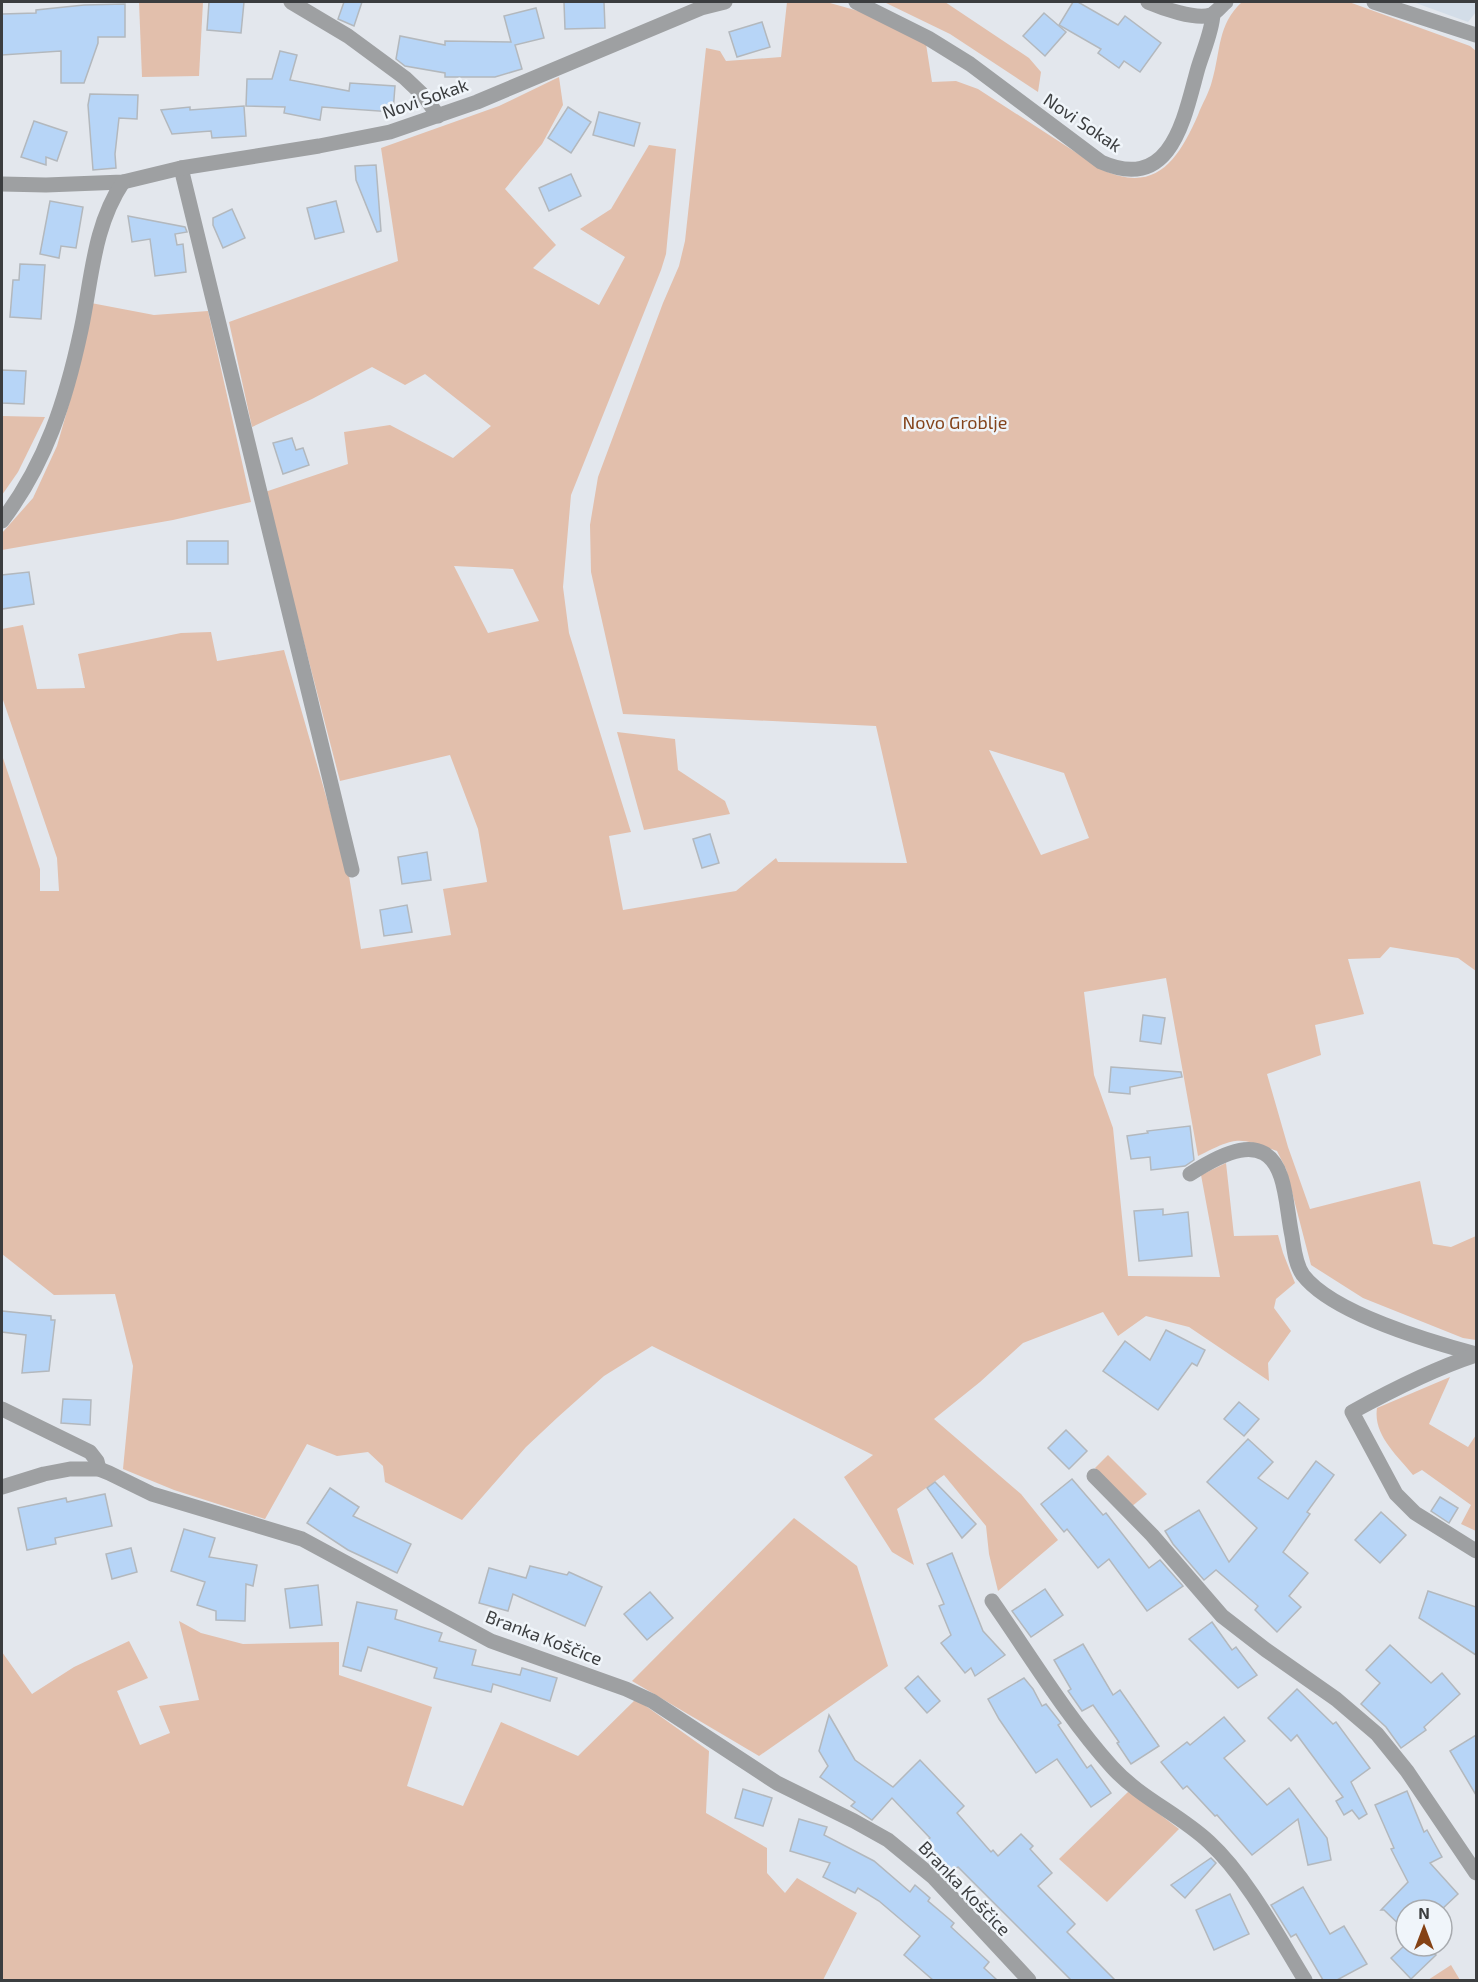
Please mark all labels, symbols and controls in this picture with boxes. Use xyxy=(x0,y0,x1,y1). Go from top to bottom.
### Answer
street label: Novi Sokak xyxy=(379,73,471,123)
street label: Novi Sokak xyxy=(1040,88,1126,156)
park label: Novo Groblje xyxy=(903,411,1007,433)
street label: Branka Koščice xyxy=(483,1605,605,1669)
street label: Branka Koščice xyxy=(914,1836,1016,1940)
north arrow xyxy=(1394,1898,1454,1958)
text: N xyxy=(1418,1903,1430,1922)

